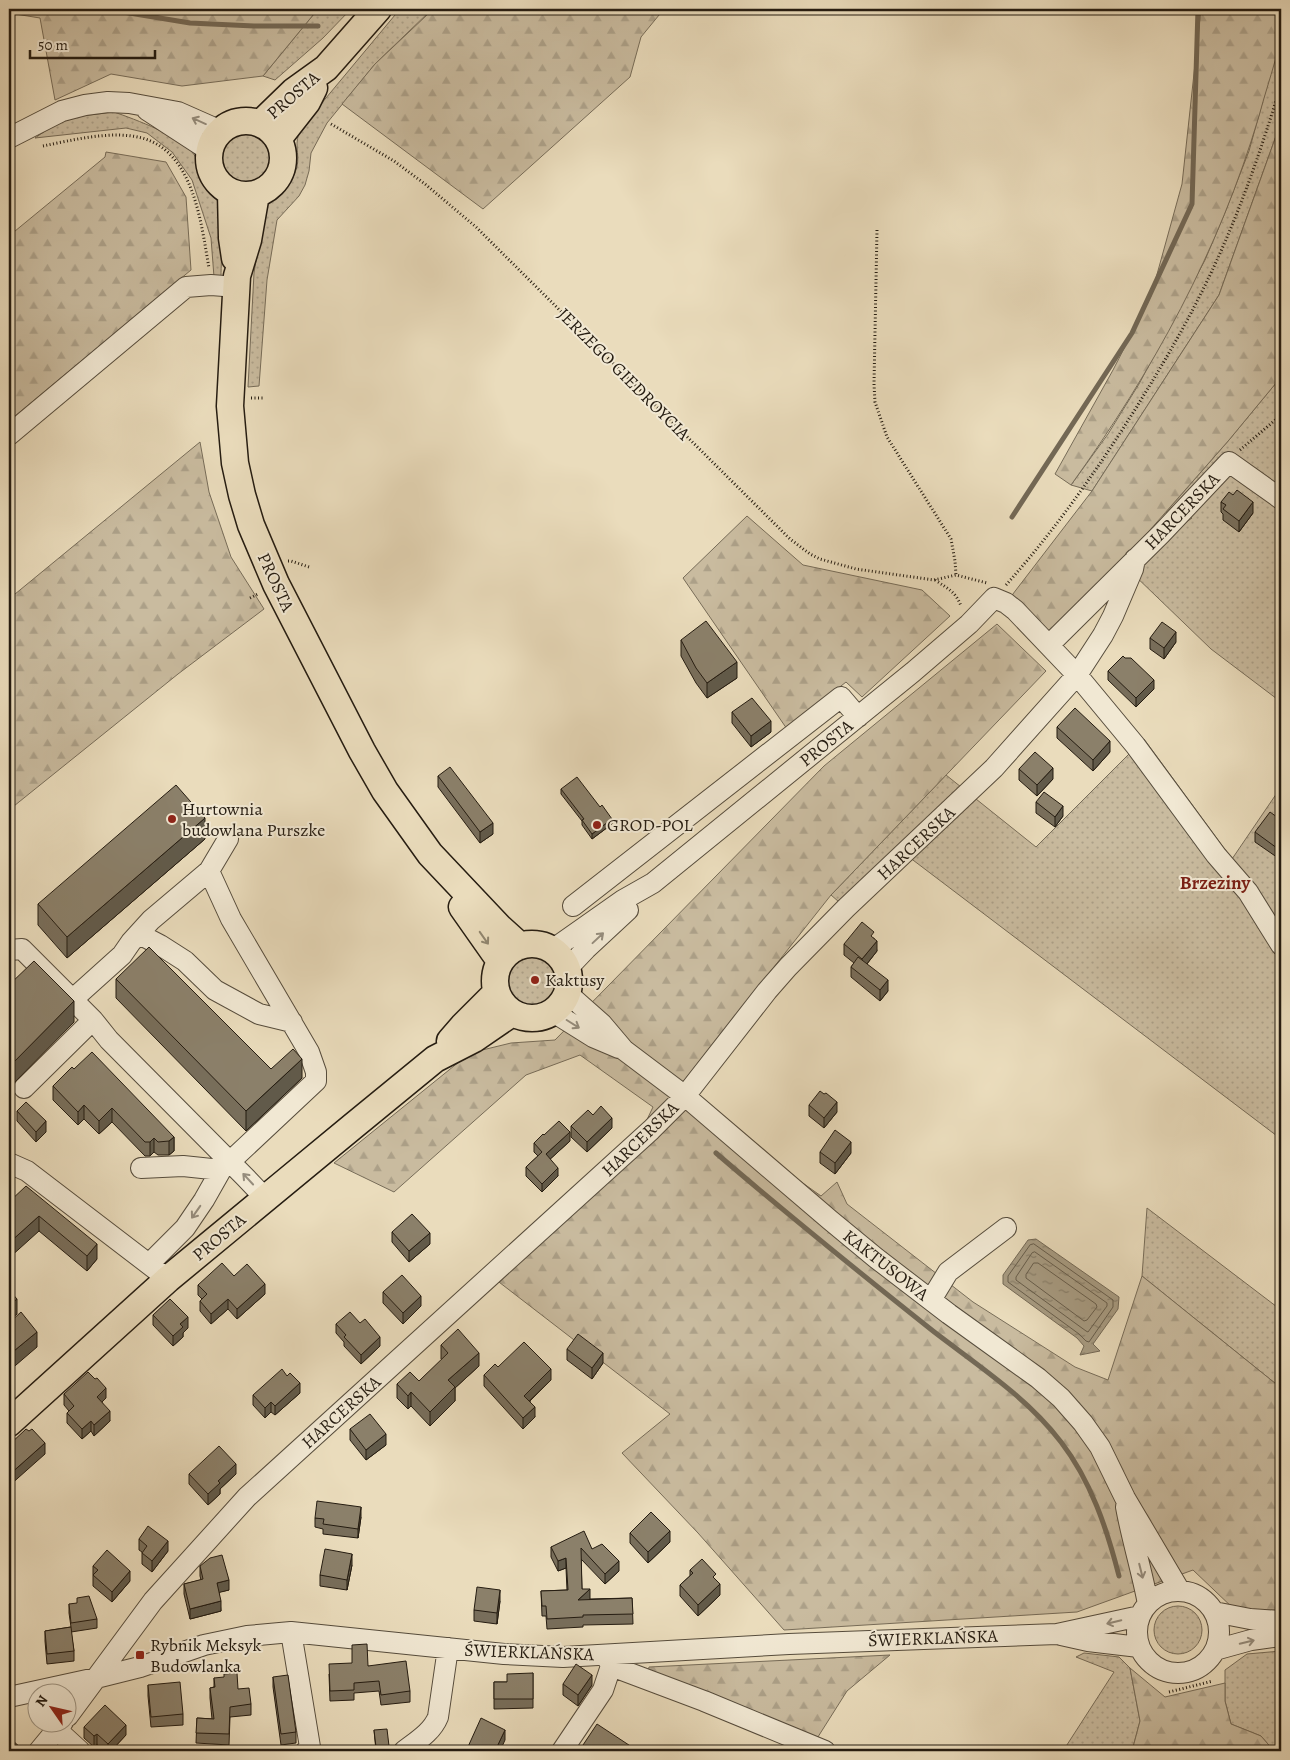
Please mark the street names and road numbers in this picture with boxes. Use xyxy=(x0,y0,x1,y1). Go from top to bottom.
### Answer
street label: PROSTA xyxy=(261,65,325,125)
street label: JERZEGO GIEDROYCIA xyxy=(553,303,696,446)
street label: HARCERSKA xyxy=(1139,467,1225,555)
street label: PROSTA xyxy=(252,549,300,616)
street label: PROSTA xyxy=(794,714,858,772)
street label: HARCERSKA xyxy=(872,800,961,885)
street label: HARCERSKA xyxy=(596,1096,684,1182)
street label: PROSTA xyxy=(187,1207,251,1266)
street label: KAKTUSOWA xyxy=(838,1224,934,1306)
street label: HARCERSKA xyxy=(296,1370,386,1454)
street label: ŚWIERKLAŃSKA xyxy=(868,1624,999,1652)
street label: ŚWIERKLAŃSKA xyxy=(464,1638,595,1666)

